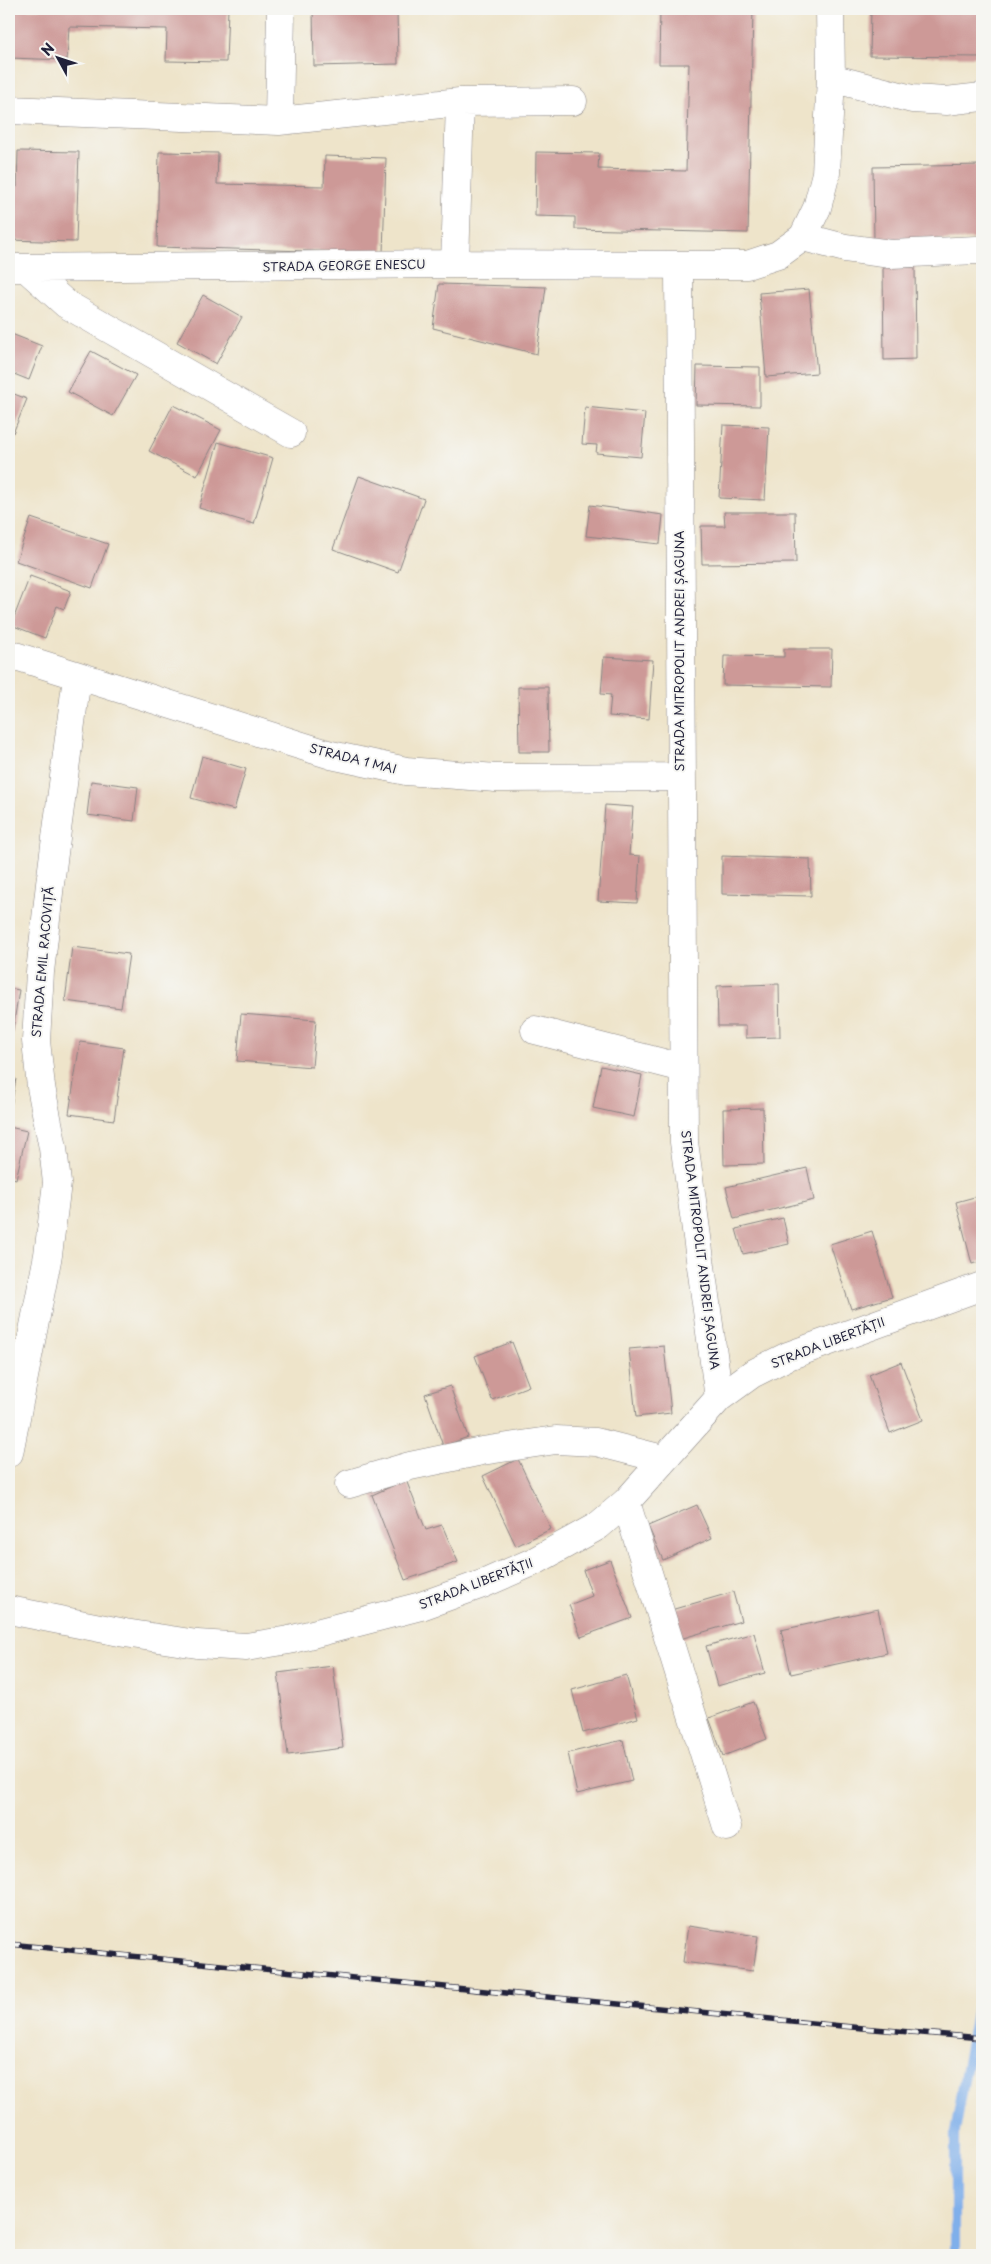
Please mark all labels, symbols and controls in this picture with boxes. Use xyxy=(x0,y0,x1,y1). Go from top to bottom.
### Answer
north arrow xyxy=(32,32,82,82)
text: N xyxy=(36,38,59,60)
street label: STRADA GEORGE ENESCU xyxy=(262,255,426,275)
street label: STRADA MITROPOLIT ANDREI ȘAGUNA xyxy=(670,530,688,772)
street label: STRADA 1 MAI xyxy=(308,739,399,778)
street label: STRADA EMIL RACOVIȚĂ xyxy=(26,885,58,1038)
street label: STRADA MITROPOLIT ANDREI ȘAGUNA xyxy=(677,1129,725,1371)
street label: STRADA LIBERTĂȚII xyxy=(768,1312,887,1372)
street label: STRADA LIBERTĂȚII xyxy=(416,1553,535,1613)

